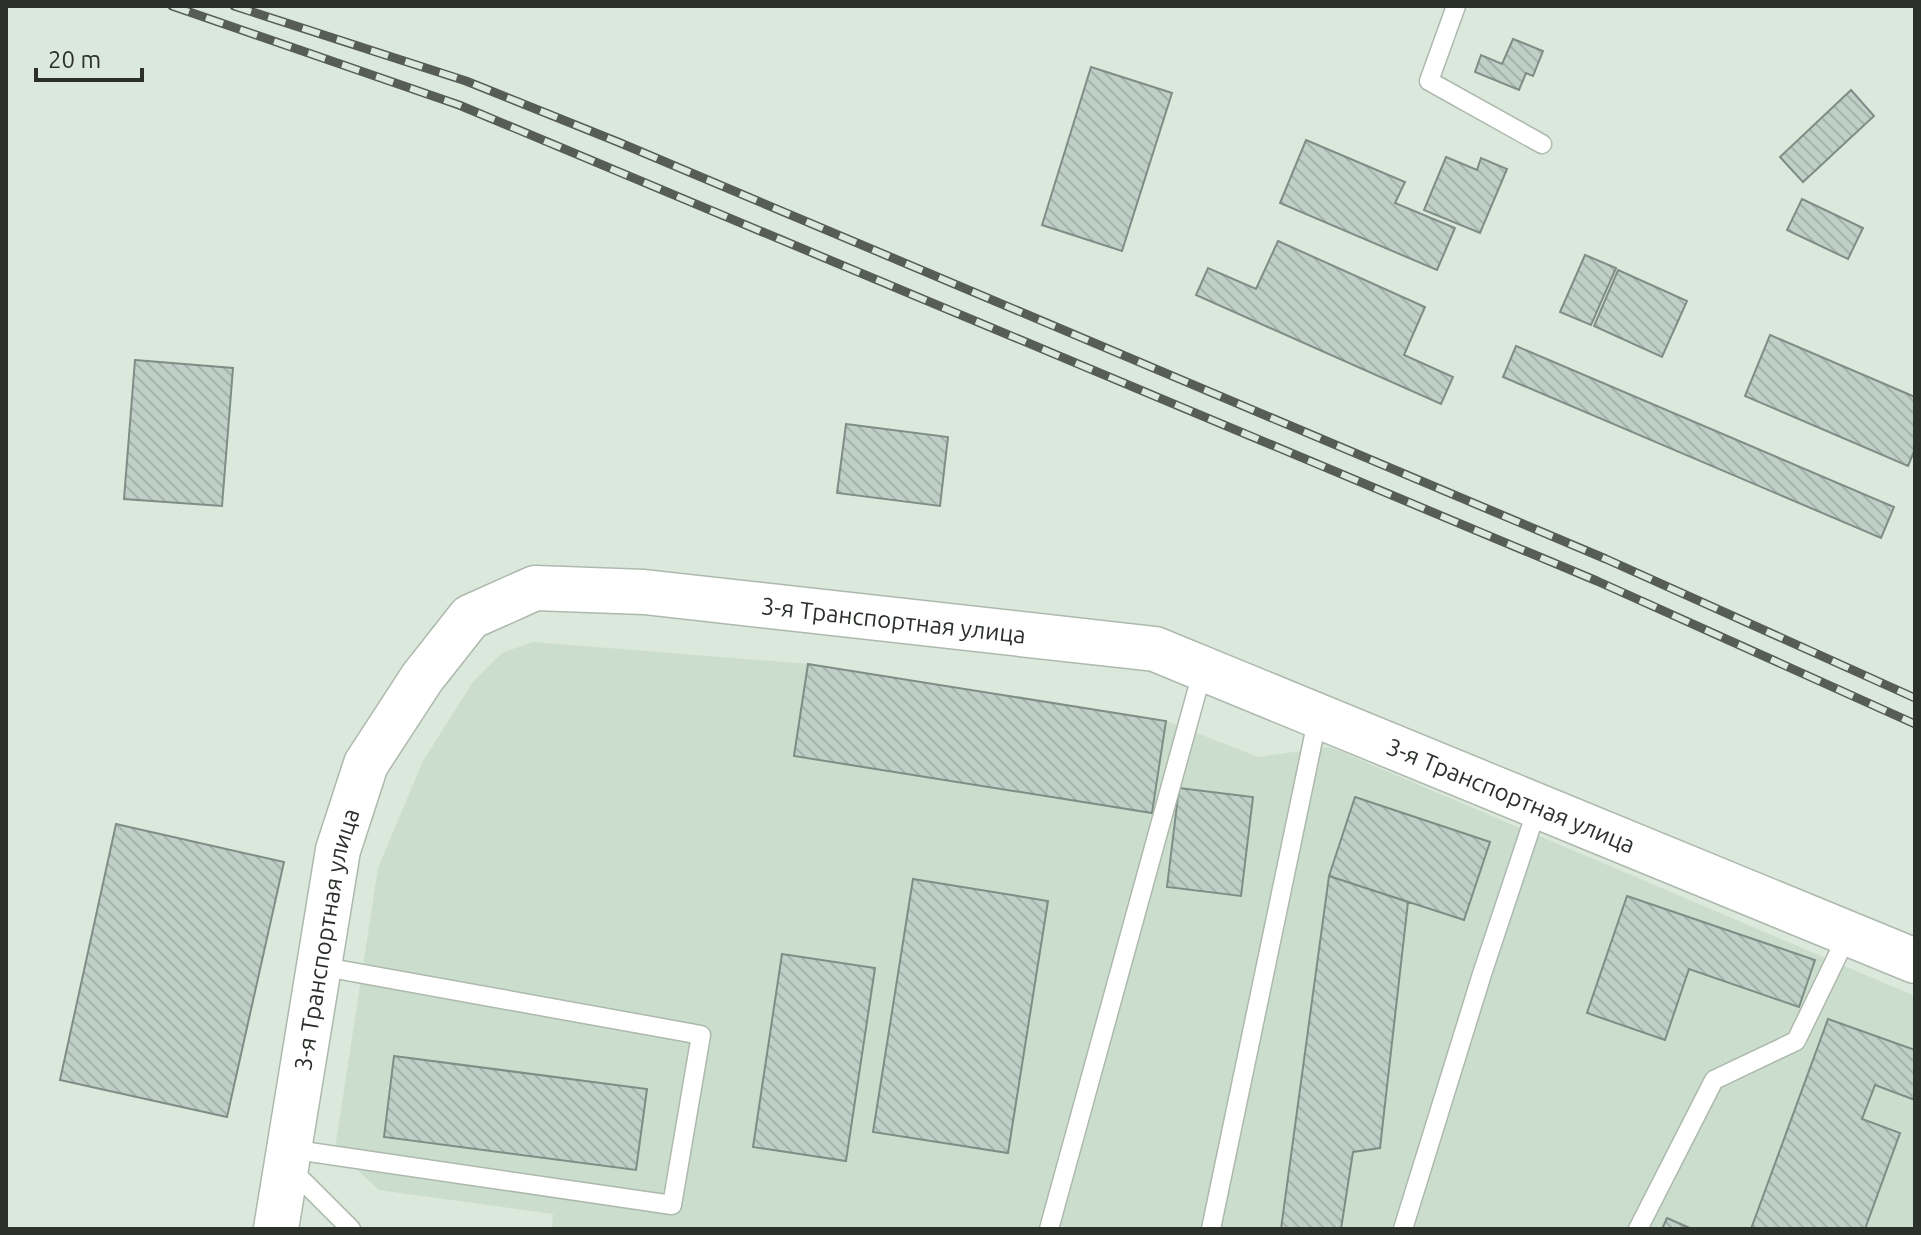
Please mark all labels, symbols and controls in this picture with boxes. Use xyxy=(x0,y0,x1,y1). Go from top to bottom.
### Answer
scale bar xyxy=(36,32,142,82)
text: 20 m xyxy=(48,46,101,73)
street label: 3-я Транспортная улица xyxy=(760,592,1027,648)
street label: 3-я Транспортная улица xyxy=(1383,732,1639,858)
street label: 3-я Транспортная улица xyxy=(289,805,364,1072)

